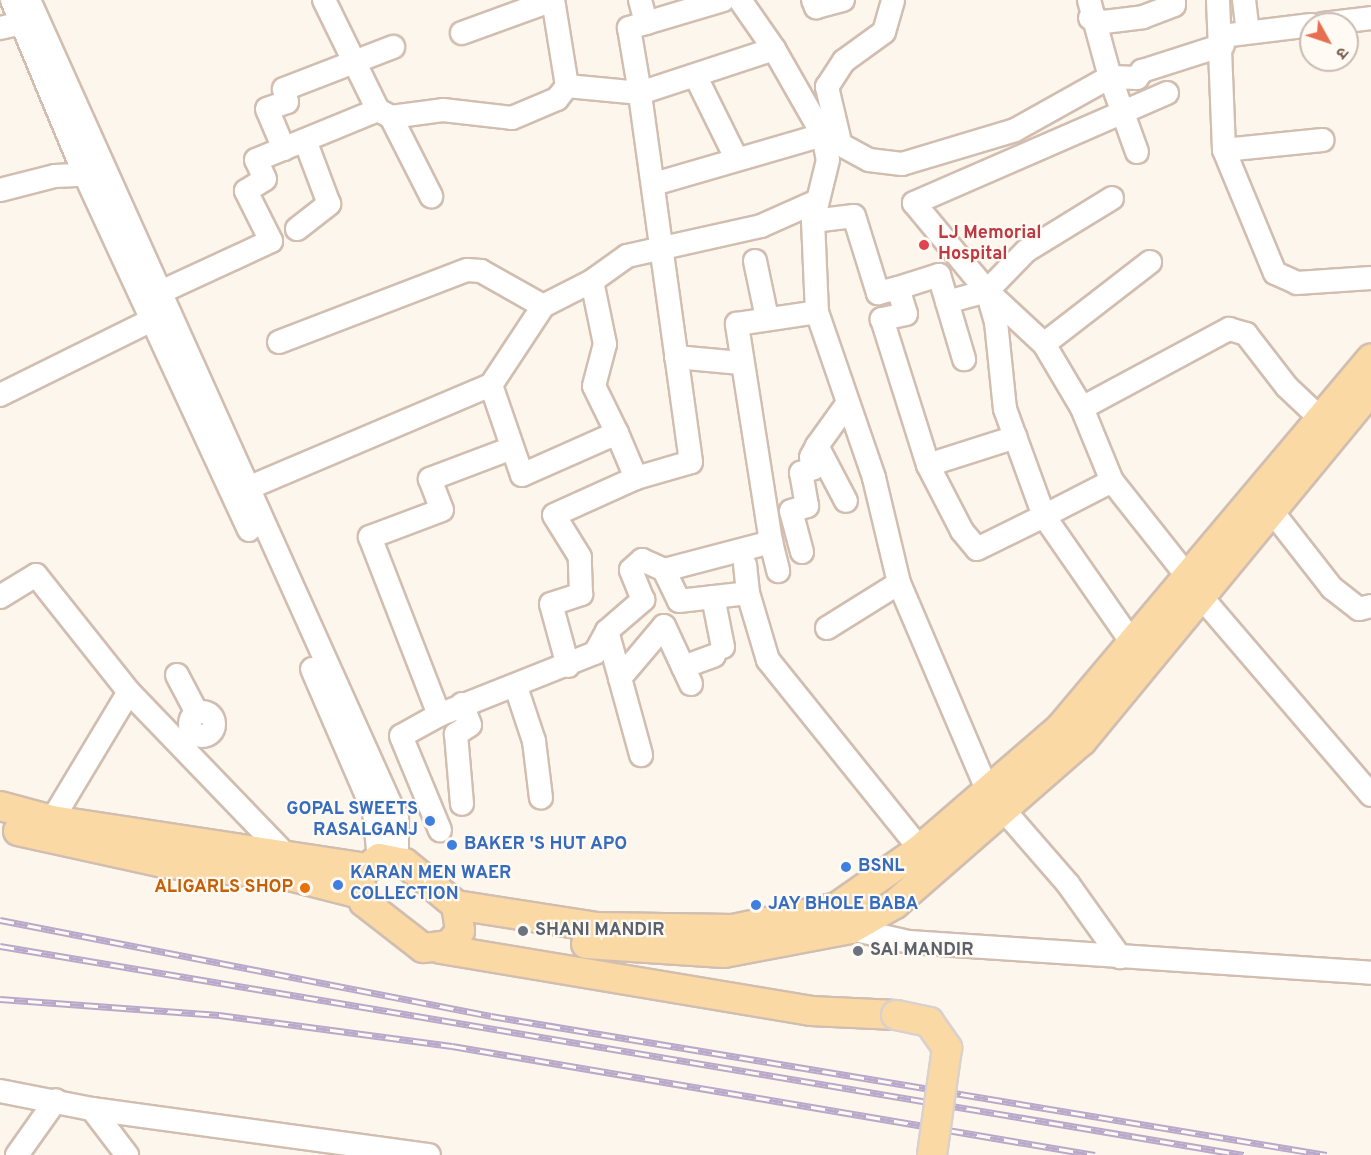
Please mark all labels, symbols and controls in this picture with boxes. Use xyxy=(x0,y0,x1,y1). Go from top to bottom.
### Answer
north arrow xyxy=(1299,12,1359,72)
text: उ xyxy=(1331,42,1352,62)
place label: LJ Memorial Hospital xyxy=(938,224,1042,266)
marker: LJ Memorial Hospital xyxy=(915,236,933,254)
place label: GOPAL SWEETS RASALGANJ xyxy=(286,800,418,842)
marker: GOPAL SWEETS RASALGANJ xyxy=(423,814,437,828)
place label: BAKER 'S HUT APO xyxy=(464,834,628,856)
marker: BAKER 'S HUT APO xyxy=(445,838,459,852)
place label: BSNL xyxy=(858,856,905,878)
marker: BSNL xyxy=(839,860,853,874)
place label: KARAN MEN WAER COLLECTION xyxy=(350,864,511,906)
place label: ALIGARLS SHOP xyxy=(154,877,293,899)
marker: KARAN MEN WAER COLLECTION xyxy=(331,878,345,892)
marker: ALIGARLS SHOP xyxy=(298,881,312,895)
place label: JAY BHOLE BABA xyxy=(768,894,919,916)
marker: JAY BHOLE BABA xyxy=(749,898,763,912)
place label: SHANI MANDIR xyxy=(535,920,665,942)
marker: SHANI MANDIR xyxy=(516,924,530,938)
place label: SAI MANDIR xyxy=(870,940,974,962)
marker: SAI MANDIR xyxy=(851,944,865,958)

